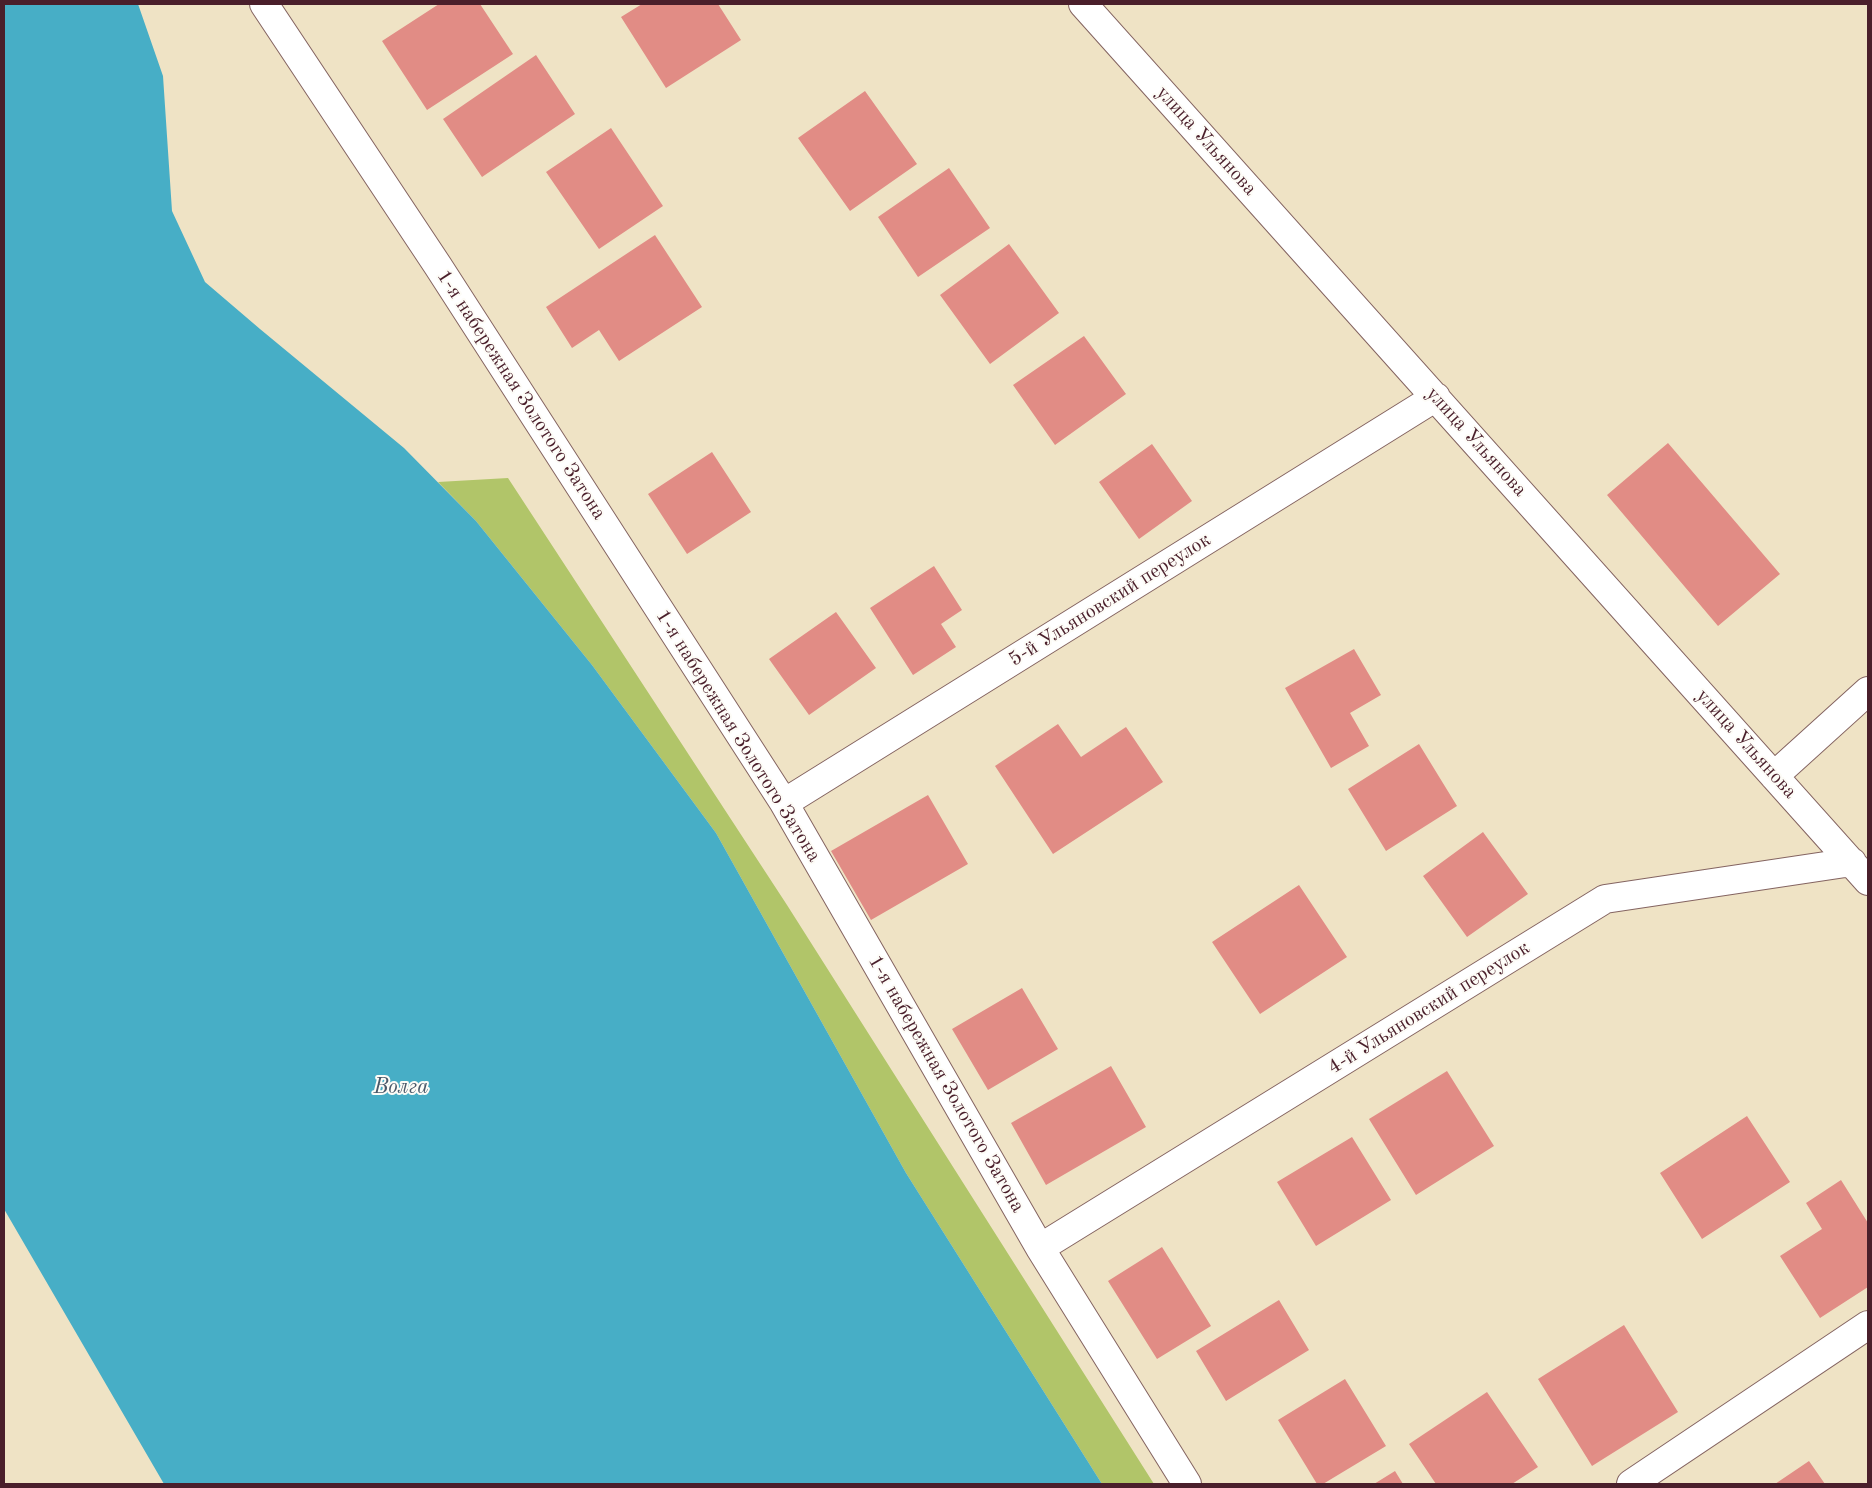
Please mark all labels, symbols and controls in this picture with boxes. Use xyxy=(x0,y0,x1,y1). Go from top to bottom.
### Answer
street label: улица Ульянова xyxy=(1150,81,1262,201)
street label: 1-я набережная Золотого Затона xyxy=(431,265,611,525)
street label: улица Ульянова xyxy=(1420,382,1532,502)
street label: 5-й Ульяновский переулок xyxy=(1005,528,1215,672)
street label: 1-я набережная Золотого Затона xyxy=(650,605,826,867)
street label: улица Ульянова xyxy=(1690,684,1802,804)
street label: 4-й Ульяновский переулок xyxy=(1324,936,1534,1080)
street label: 1-я набережная Золотого Затона xyxy=(862,951,1030,1217)
water label: Волга xyxy=(373,1074,429,1100)

